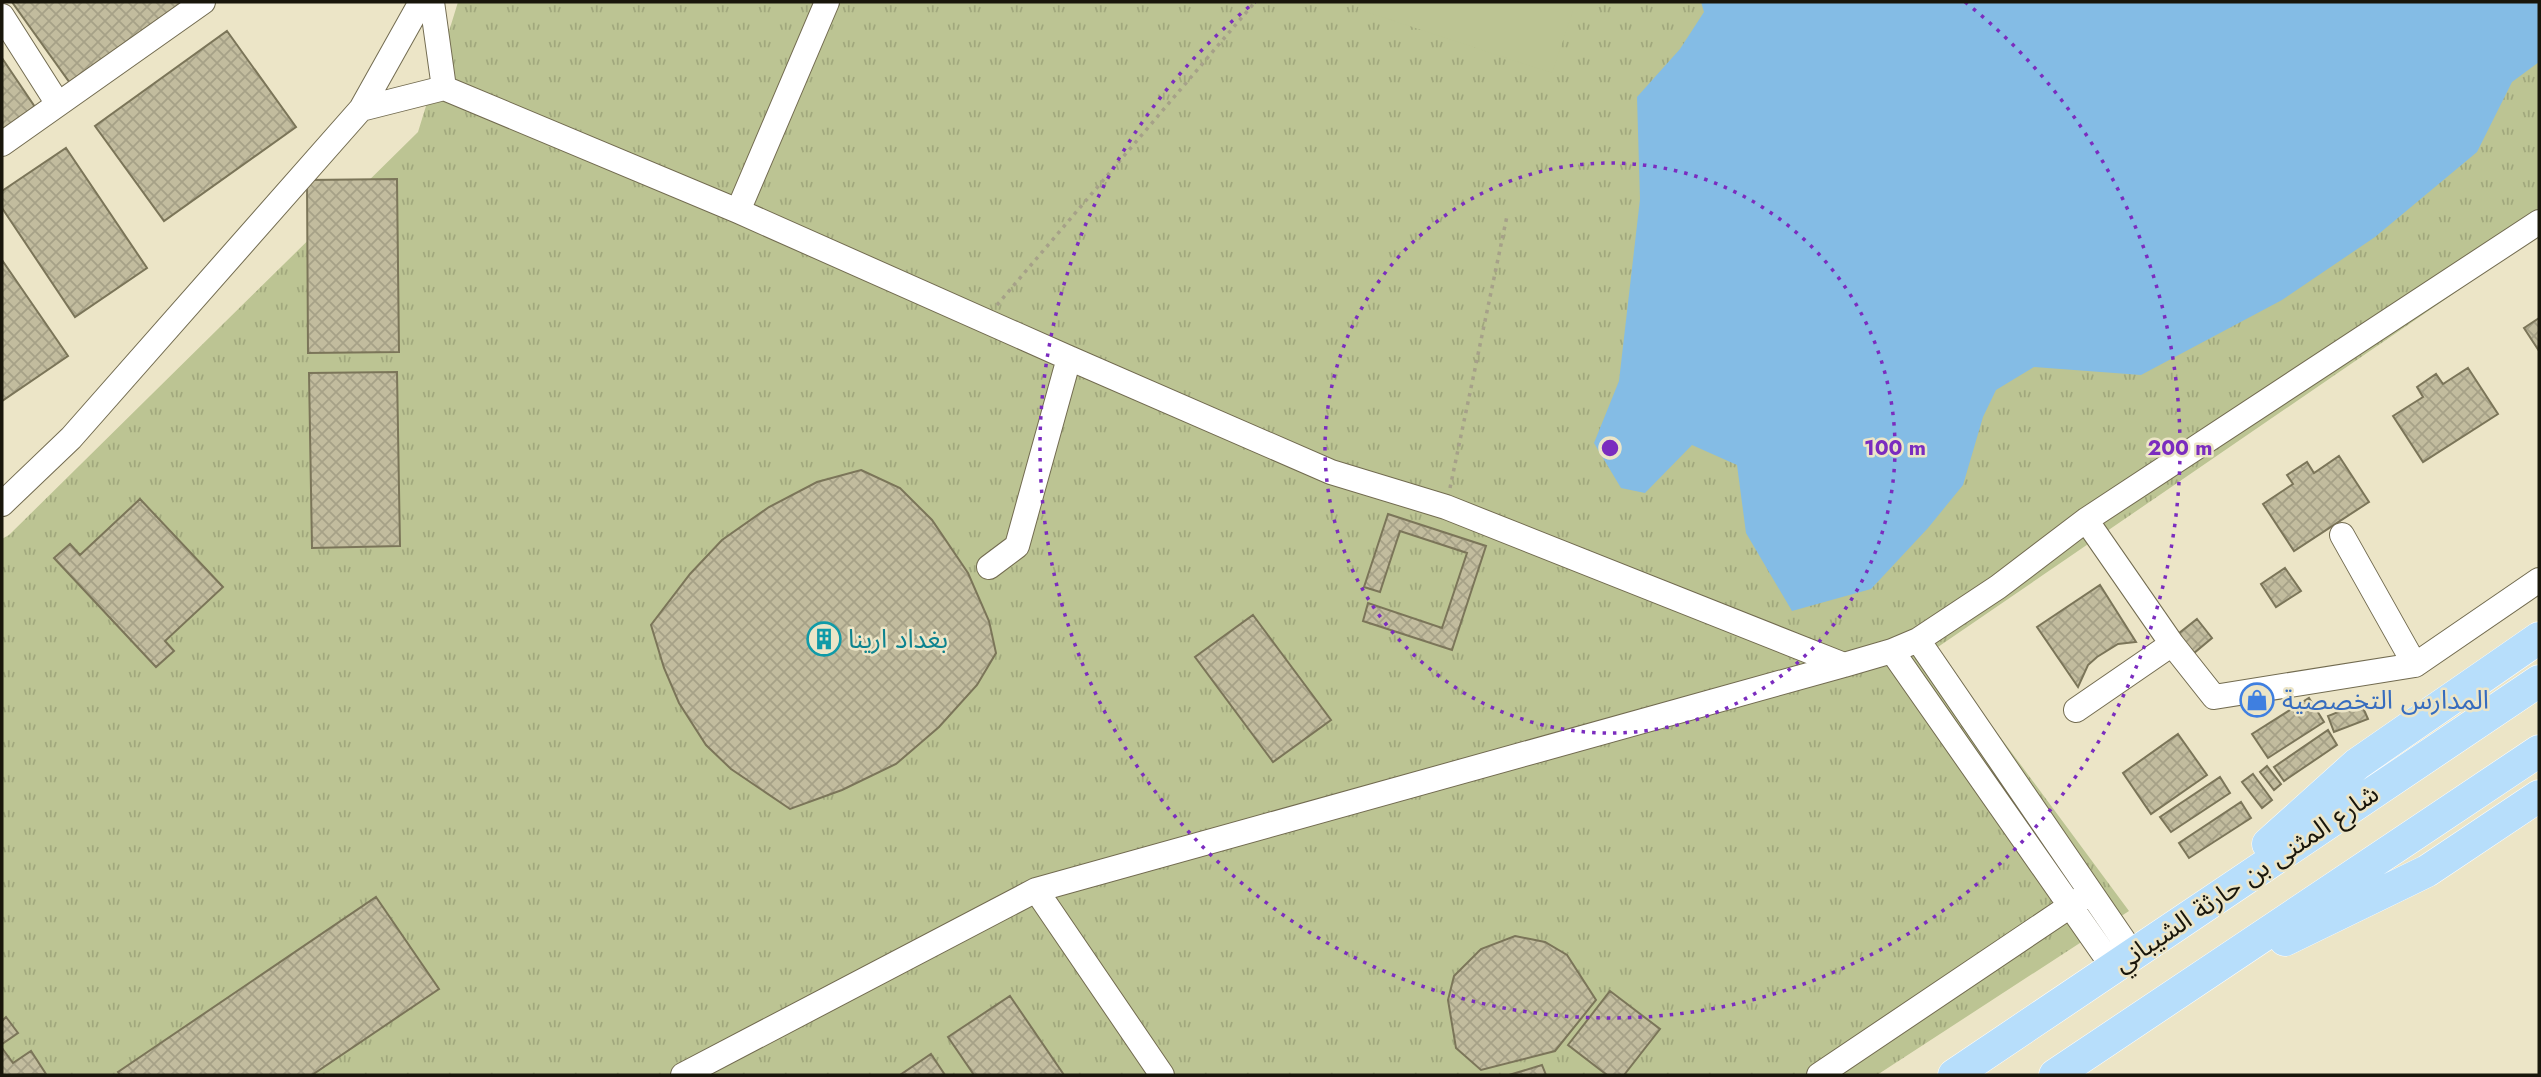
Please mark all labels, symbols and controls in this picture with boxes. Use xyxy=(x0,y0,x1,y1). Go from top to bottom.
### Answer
text: 100 m xyxy=(1864,433,1926,463)
text: 200 m xyxy=(2147,433,2213,463)
centre of rings xyxy=(1598,436,1622,460)
building icon: بغداد ارينا xyxy=(805,620,843,658)
place label: بغداد ارينا xyxy=(848,620,948,658)
shop icon: المدارس التخصصية xyxy=(2238,681,2276,719)
place label: المدارس التخصصية xyxy=(2282,681,2489,719)
street label: شارع المثنى بن حارثة الشيباني xyxy=(2106,775,2387,982)

